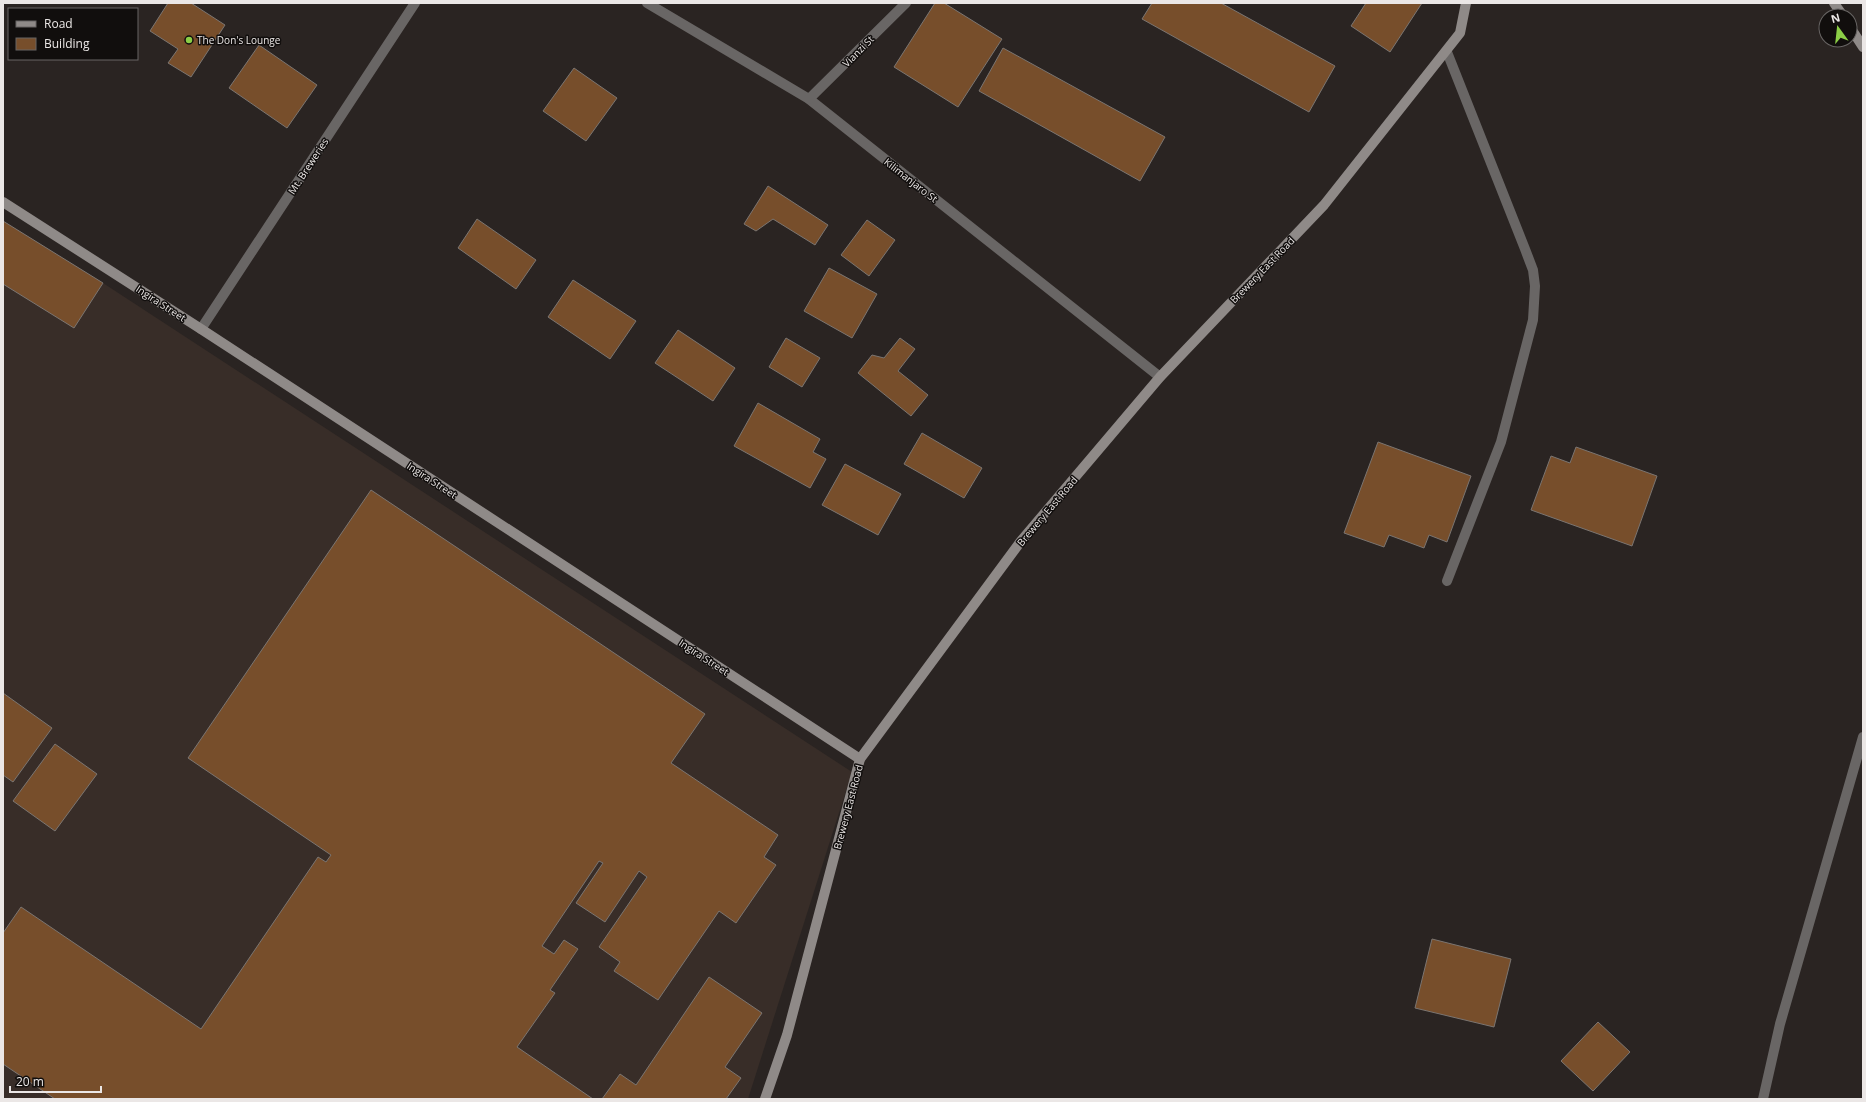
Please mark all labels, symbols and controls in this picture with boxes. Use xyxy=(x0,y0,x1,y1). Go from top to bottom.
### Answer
legend xyxy=(8,8,138,60)
north arrow xyxy=(1818,8,1858,48)
text: N xyxy=(1829,9,1842,26)
text: Road xyxy=(44,15,73,32)
street label: Vianzi St xyxy=(839,32,877,70)
place label: The Don's Lounge xyxy=(197,33,281,47)
text: Building xyxy=(44,35,90,52)
marker: The Don's Lounge xyxy=(184,35,194,45)
street label: Mt. Breweries xyxy=(285,135,332,197)
street label: Kilimanjaro St xyxy=(881,155,941,206)
street label: Brewery East Road xyxy=(1227,234,1297,306)
street label: Ingira Street xyxy=(133,282,189,325)
street label: Ingira Street xyxy=(404,459,460,502)
street label: Brewery East Road xyxy=(1014,473,1080,549)
street label: Ingira Street xyxy=(676,636,732,679)
street label: Brewery East Road xyxy=(830,763,866,851)
scale bar xyxy=(10,1068,101,1094)
text: 20 m xyxy=(16,1073,44,1090)

